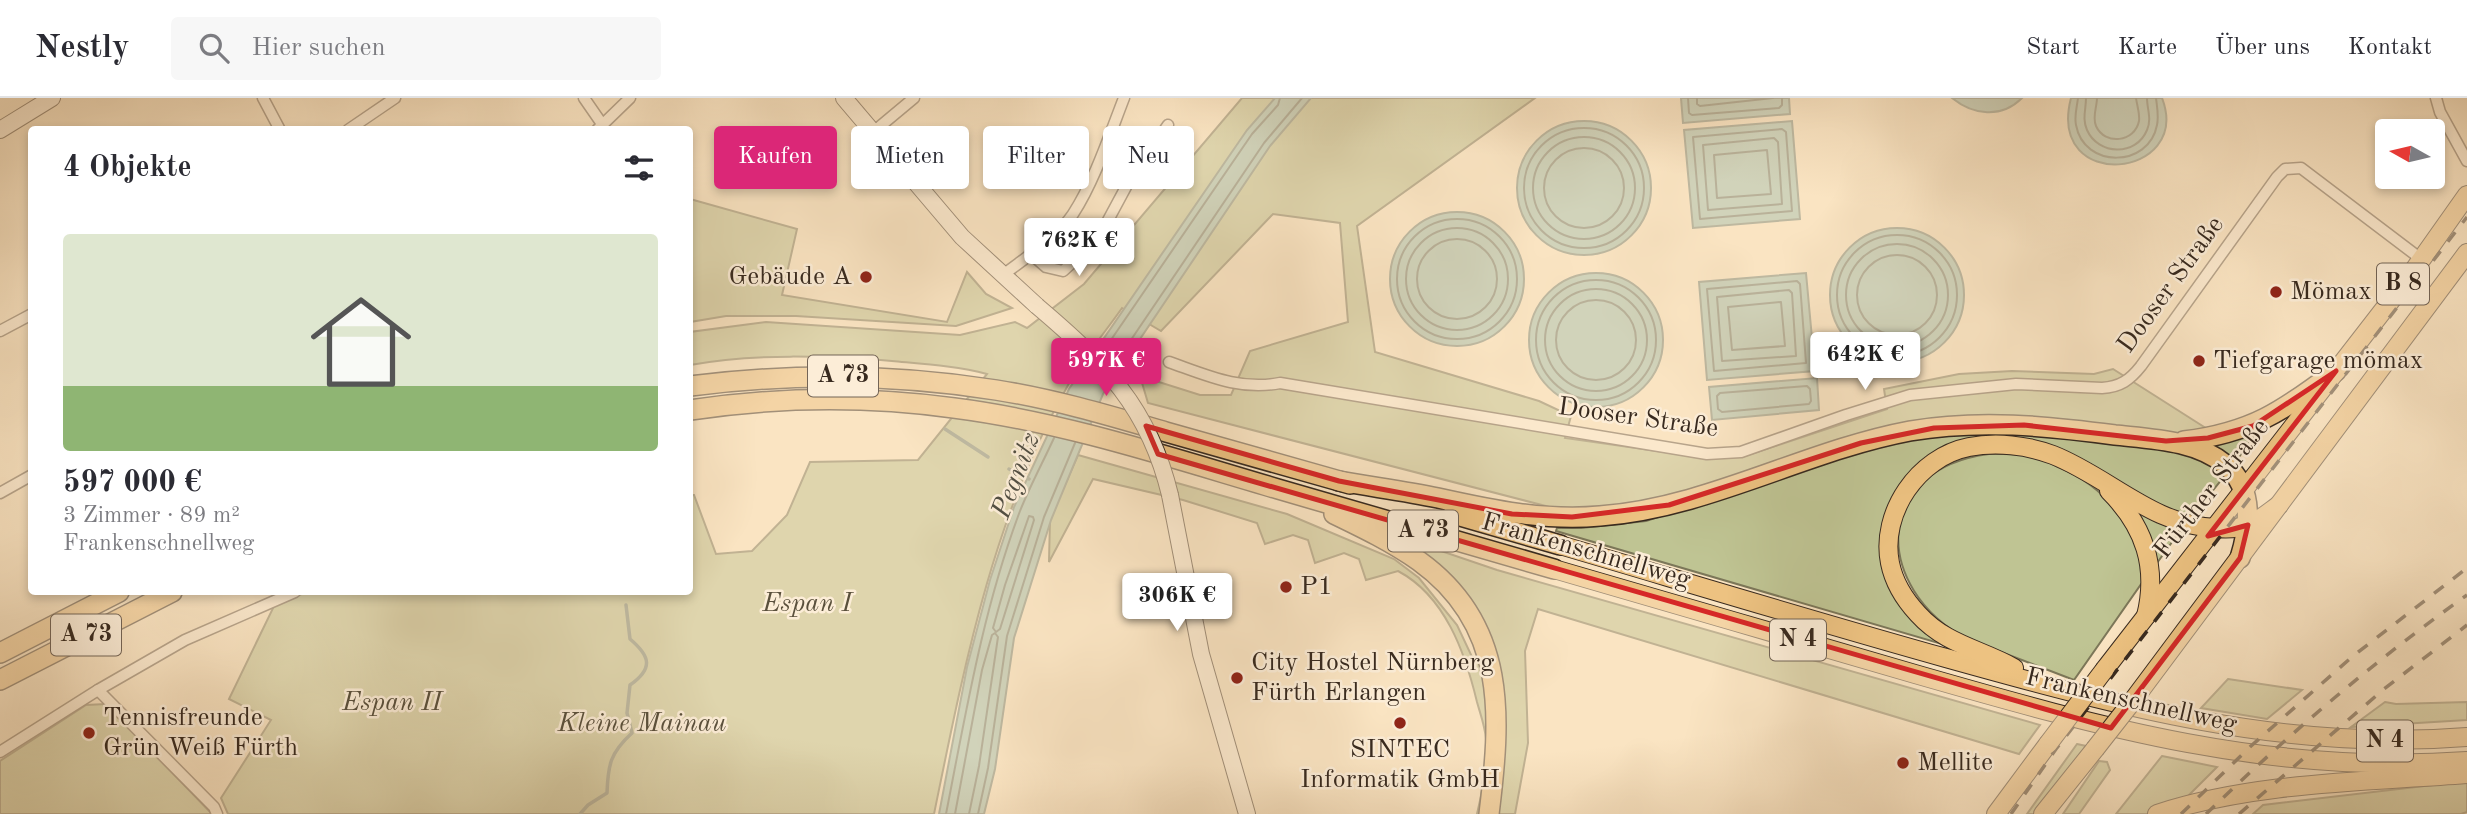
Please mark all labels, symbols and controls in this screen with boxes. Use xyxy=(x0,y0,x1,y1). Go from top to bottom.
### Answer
search box xyxy=(171,17,661,80)
icon: search xyxy=(195,29,233,67)
text: Nestly xyxy=(35,32,129,65)
text: Hier suchen xyxy=(251,35,386,61)
text: Start xyxy=(2026,36,2080,60)
text: Karte xyxy=(2118,36,2177,60)
text: Über uns xyxy=(2215,36,2310,60)
text: Kontakt xyxy=(2348,36,2432,60)
north arrow xyxy=(2375,119,2445,189)
map controls xyxy=(2375,119,2445,189)
chip: Kaufen xyxy=(714,126,837,189)
chip: Mieten xyxy=(851,126,969,189)
chip: Filter xyxy=(983,126,1089,189)
chip: Neu xyxy=(1103,126,1194,189)
icon: filters xyxy=(620,149,658,187)
text: 4 Objekte xyxy=(63,153,192,183)
street label: Dooser Straße xyxy=(2113,212,2229,358)
pin: 762K € xyxy=(1022,218,1136,278)
text: 762K € xyxy=(1040,229,1118,252)
place label: Gebäude A xyxy=(729,264,852,290)
road number: B 8 xyxy=(2377,264,2429,304)
marker: Gebäude A xyxy=(858,269,874,285)
icon: home xyxy=(298,279,424,405)
place label: Mömax xyxy=(2290,279,2372,305)
marker: Mömax xyxy=(2268,284,2284,300)
pin: 642K € xyxy=(1808,332,1922,392)
pin: 597K € xyxy=(1049,338,1163,398)
text: 642K € xyxy=(1826,343,1904,366)
place label: Tiefgarage mömax xyxy=(2213,348,2423,374)
text: 597K € xyxy=(1067,349,1145,372)
marker: Tiefgarage mömax xyxy=(2191,353,2207,369)
road number: A 73 xyxy=(808,356,878,396)
street label: Dooser Straße xyxy=(1556,394,1720,442)
street label: Fürther Straße xyxy=(2150,414,2274,564)
water label: Pegnitz xyxy=(987,429,1046,524)
text: 597 000 € xyxy=(63,468,202,498)
text: 3 Zimmer · 89 m² xyxy=(63,504,240,527)
street label: Frankenschnellweg xyxy=(1478,509,1694,593)
road number: A 73 xyxy=(1388,510,1458,551)
text: Frankenschnellweg xyxy=(63,532,254,555)
pin: 306K € xyxy=(1120,574,1234,633)
place label: P1 xyxy=(1300,574,1333,600)
marker: P1 xyxy=(1278,579,1294,595)
text: 306K € xyxy=(1138,584,1216,607)
park label: Espan I xyxy=(761,591,854,617)
road number: A 73 xyxy=(51,614,121,656)
road number: N 4 xyxy=(1770,620,1826,660)
place label: City Hostel Nürnberg Fürth Erlangen xyxy=(1251,650,1494,706)
street label: Frankenschnellweg xyxy=(2023,664,2239,738)
marker: City Hostel Nürnberg Fürth Erlangen xyxy=(1229,670,1245,686)
park label: Espan II xyxy=(341,690,445,716)
place label: Tennisfreunde Grün Weiß Fürth xyxy=(103,705,298,761)
park label: Kleine Mainau xyxy=(557,711,727,737)
marker: SINTEC Informatik GmbH xyxy=(1392,715,1408,731)
road number: N 4 xyxy=(2357,720,2413,762)
marker: Tennisfreunde Grün Weiß Fürth xyxy=(81,725,97,741)
place label: SINTEC Informatik GmbH xyxy=(1300,737,1500,793)
place label: Mellite xyxy=(1917,750,1993,776)
marker: Mellite xyxy=(1895,755,1911,771)

